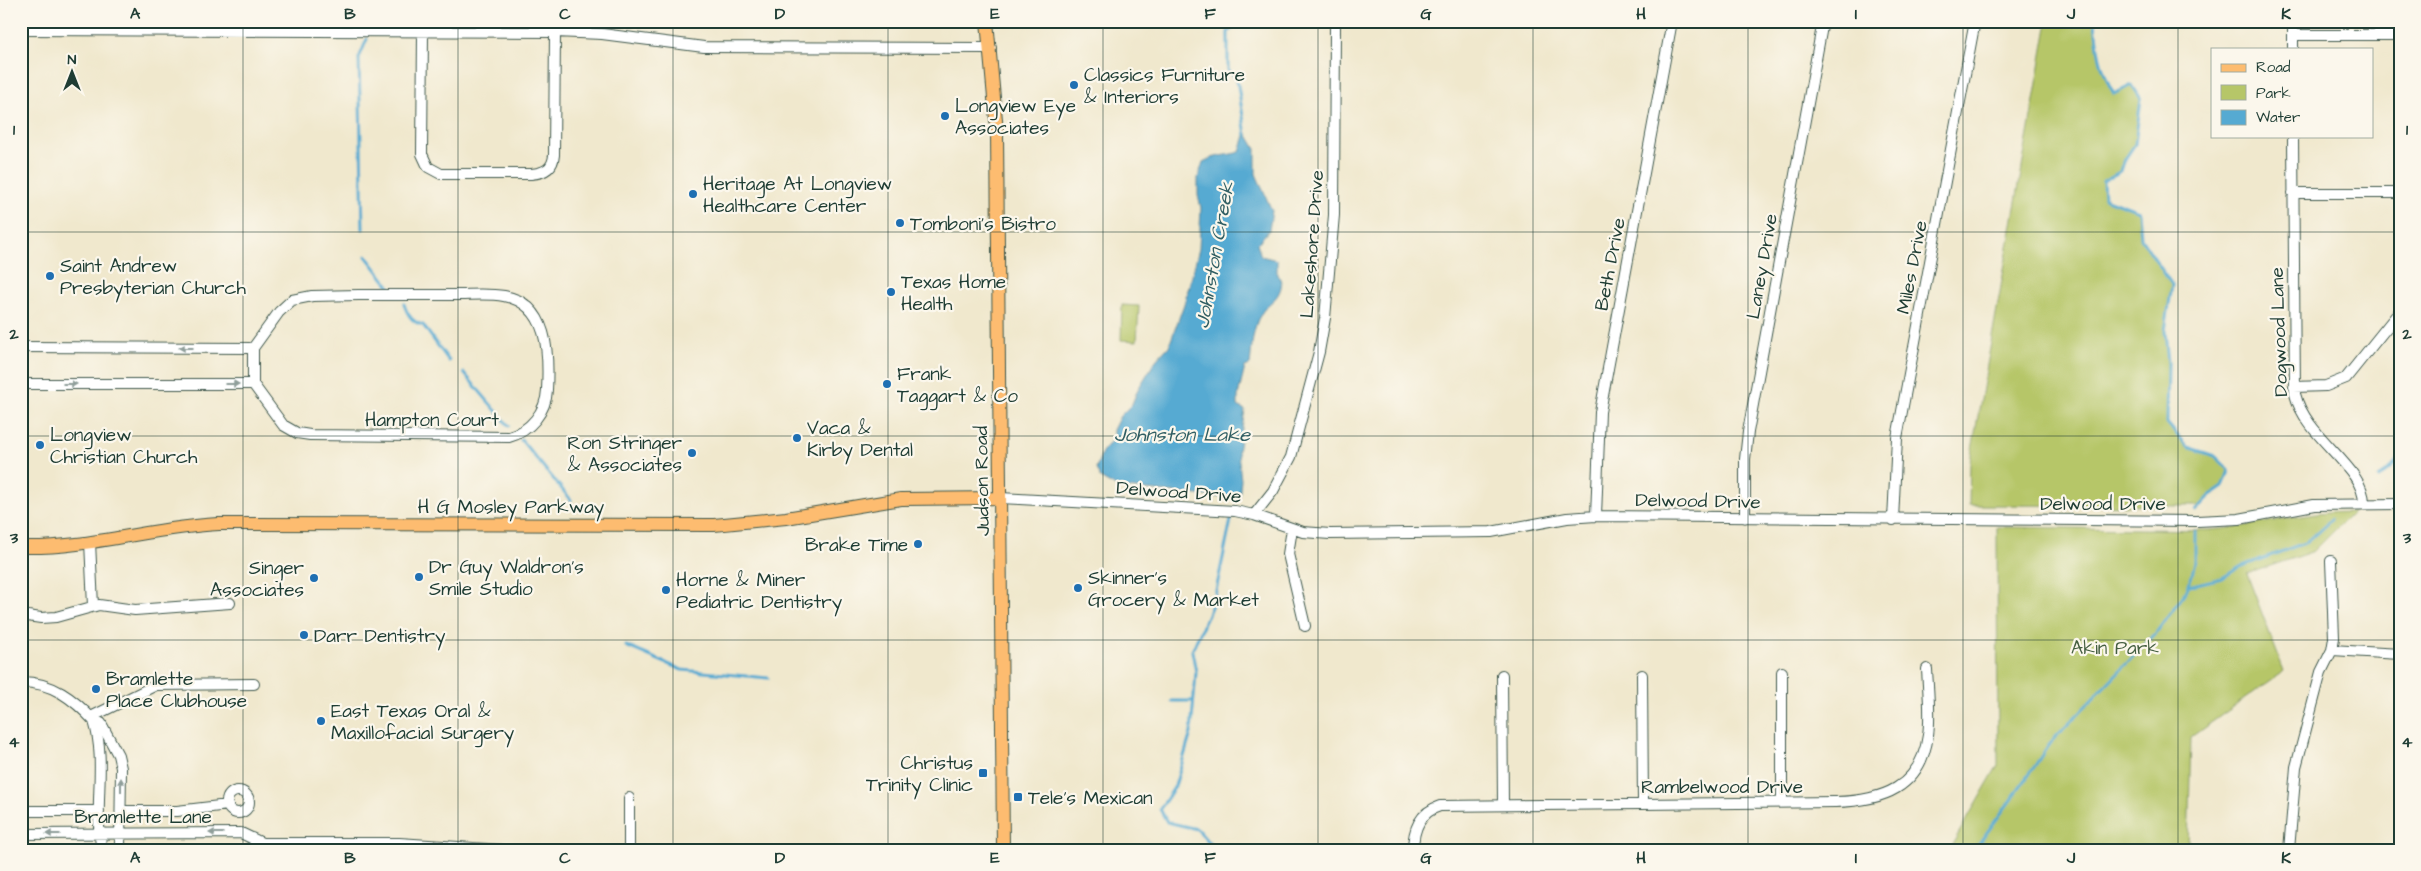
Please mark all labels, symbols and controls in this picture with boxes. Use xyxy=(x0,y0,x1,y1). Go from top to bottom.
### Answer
text: A xyxy=(130,3,141,25)
text: B xyxy=(344,3,356,25)
text: C xyxy=(559,3,571,25)
text: D xyxy=(775,3,786,25)
text: E xyxy=(990,3,1000,25)
text: F xyxy=(1204,3,1216,25)
text: G xyxy=(1420,3,1432,25)
text: H xyxy=(1636,3,1646,25)
text: I xyxy=(1855,3,1857,25)
text: J xyxy=(2066,3,2076,25)
text: K xyxy=(2281,3,2291,25)
north arrow xyxy=(48,48,98,98)
legend xyxy=(2211,48,2374,138)
text: N xyxy=(68,50,77,70)
text: Road xyxy=(2256,57,2291,78)
place label: Classics Furniture & Interiors xyxy=(1084,62,1245,111)
marker: Classics Furniture & Interiors xyxy=(1068,79,1080,91)
text: Park xyxy=(2256,83,2291,104)
place label: Longview Eye Associates xyxy=(955,93,1076,142)
text: Water xyxy=(2256,107,2300,128)
marker: Longview Eye Associates xyxy=(939,110,951,122)
text: 1 xyxy=(13,119,16,141)
text: 1 xyxy=(2406,119,2409,141)
street label: Lakeshore Drive xyxy=(1294,169,1331,319)
place label: Heritage At Longview Healthcare Center xyxy=(703,171,892,220)
water label: Johnston Creek xyxy=(1188,179,1242,331)
marker: Heritage At Longview Healthcare Center xyxy=(687,188,699,200)
place label: Tomboni's Bistro xyxy=(910,211,1056,238)
street label: Laney Drive xyxy=(1740,211,1786,321)
street label: Beth Drive xyxy=(1588,215,1633,313)
marker: Tomboni's Bistro xyxy=(894,217,906,229)
street label: Miles Drive xyxy=(1890,218,1935,316)
place label: Saint Andrew Presbyterian Church xyxy=(60,253,247,303)
street label: Dogwood Lane xyxy=(2264,267,2296,397)
place label: Texas Home Health xyxy=(901,269,1006,318)
marker: Saint Andrew Presbyterian Church xyxy=(44,270,56,282)
marker: Texas Home Health xyxy=(885,286,897,298)
text: 2 xyxy=(8,323,19,345)
text: 2 xyxy=(2401,323,2412,345)
one-way arrow xyxy=(178,344,194,352)
place label: Frank Taggart & Co xyxy=(897,361,1018,411)
marker: Frank Taggart & Co xyxy=(881,378,893,390)
one-way arrow xyxy=(62,380,78,388)
one-way arrow xyxy=(225,380,241,388)
street label: Hampton Court xyxy=(365,407,499,434)
place label: Vaca & Kirby Dental xyxy=(807,415,913,465)
water label: Johnston Lake xyxy=(1114,421,1251,449)
place label: Longview Christian Church xyxy=(50,422,198,471)
street label: Judson Road xyxy=(968,425,997,536)
place label: Ron Stringer & Associates xyxy=(567,430,683,479)
marker: Vaca & Kirby Dental xyxy=(791,432,803,444)
marker: Longview Christian Church xyxy=(34,439,46,451)
marker: Ron Stringer & Associates xyxy=(686,447,698,459)
street label: Delwood Drive xyxy=(1115,475,1242,510)
street label: Delwood Drive xyxy=(1635,487,1761,516)
street label: Delwood Drive xyxy=(2040,491,2166,518)
street label: H G Mosley Parkway xyxy=(418,494,605,522)
text: 3 xyxy=(9,527,19,549)
text: 3 xyxy=(2402,527,2412,549)
place label: Brake Time xyxy=(805,532,908,559)
marker: Brake Time xyxy=(912,538,924,550)
place label: Dr Guy Waldron's Smile Studio xyxy=(429,554,584,603)
place label: Singer Associates xyxy=(210,555,305,604)
place label: Skinner's Grocery & Market xyxy=(1088,565,1259,615)
place label: Horne & Miner Pediatric Dentistry xyxy=(676,567,843,617)
marker: Dr Guy Waldron's Smile Studio xyxy=(413,571,425,583)
marker: Singer Associates xyxy=(308,572,320,584)
marker: Skinner's Grocery & Market xyxy=(1072,582,1084,594)
marker: Horne & Miner Pediatric Dentistry xyxy=(660,584,672,596)
place label: Darr Dentistry xyxy=(314,623,446,651)
marker: Darr Dentistry xyxy=(298,629,310,641)
park label: Akin Park xyxy=(2071,635,2159,662)
place label: Bramlette Place Clubhouse xyxy=(106,666,247,715)
marker: Bramlette Place Clubhouse xyxy=(90,683,102,695)
place label: East Texas Oral & Maxillofacial Surgery xyxy=(331,698,515,748)
marker: East Texas Oral & Maxillofacial Surgery xyxy=(315,715,327,727)
text: 4 xyxy=(9,731,20,753)
text: 4 xyxy=(2402,731,2413,753)
place label: Christus Trinity Clinic xyxy=(866,750,973,800)
marker: Christus Trinity Clinic xyxy=(977,767,989,779)
street label: Rambelwood Drive xyxy=(1641,774,1803,801)
one-way arrow xyxy=(117,777,125,793)
place label: Tele's Mexican xyxy=(1028,785,1153,812)
marker: Tele's Mexican xyxy=(1012,791,1024,803)
street label: Bramlette Lane xyxy=(74,804,212,831)
one-way arrow xyxy=(207,829,223,837)
one-way arrow xyxy=(45,830,61,838)
text: A xyxy=(130,847,141,869)
text: B xyxy=(344,847,356,869)
text: C xyxy=(559,847,571,869)
text: D xyxy=(775,847,786,869)
text: E xyxy=(990,847,1000,869)
text: F xyxy=(1204,847,1216,869)
text: G xyxy=(1420,847,1432,869)
text: H xyxy=(1636,847,1646,869)
text: I xyxy=(1855,847,1857,869)
text: J xyxy=(2066,847,2076,869)
text: K xyxy=(2281,847,2291,869)

